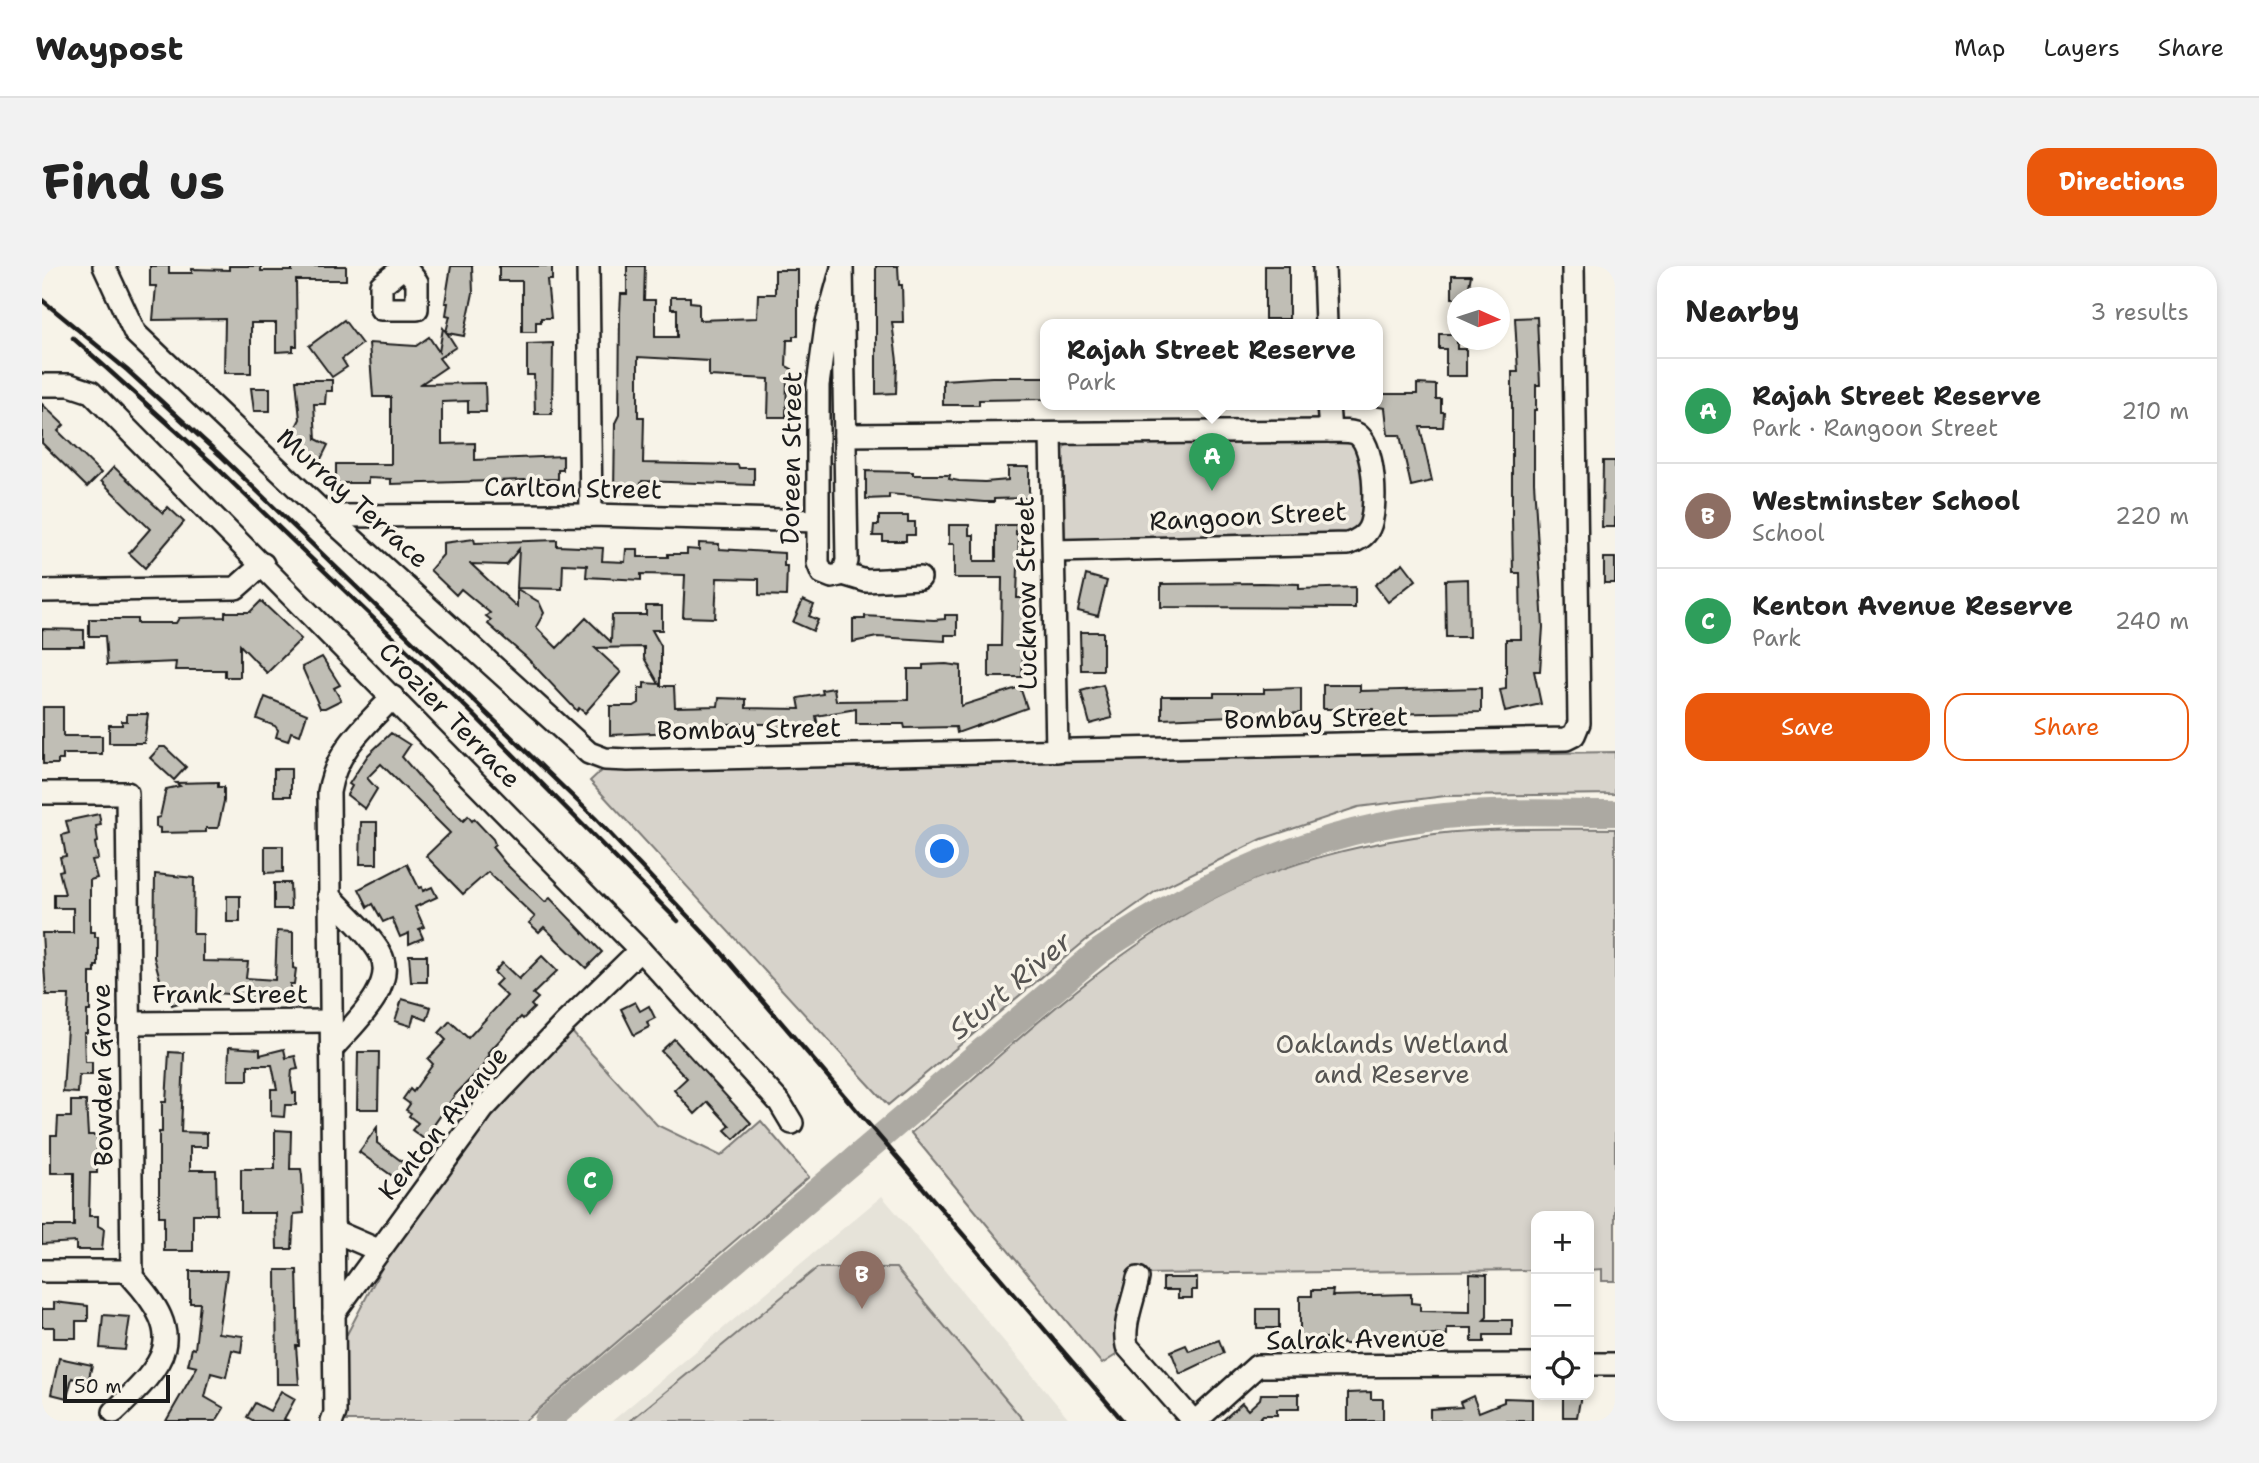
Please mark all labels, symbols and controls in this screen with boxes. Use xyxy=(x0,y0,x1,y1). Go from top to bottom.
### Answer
text: Waypost xyxy=(35,26,183,71)
text: Map xyxy=(1954,32,2005,64)
text: Layers xyxy=(2043,32,2120,64)
text: Share xyxy=(2158,32,2224,64)
button: Directions xyxy=(2027,148,2217,216)
text: Find us xyxy=(42,149,225,215)
north arrow xyxy=(1447,287,1510,350)
text: Nearby xyxy=(1685,291,1800,332)
text: 3 results xyxy=(2090,297,2189,327)
popup xyxy=(1040,319,1383,410)
text: Rajah Street Reserve xyxy=(1067,332,1356,367)
text: Park xyxy=(1067,367,1116,397)
street label: Doreen Street xyxy=(771,371,810,545)
text: Rajah Street Reserve xyxy=(1752,378,2041,413)
text: A xyxy=(1699,396,1717,426)
text: 210 m xyxy=(2121,396,2189,426)
text: Park · Rangoon Street xyxy=(1752,413,1998,443)
street label: Murray Terrace xyxy=(270,420,437,575)
pin: A xyxy=(1189,433,1235,491)
street label: Carlton Street xyxy=(484,468,662,507)
text: Westminster School xyxy=(1752,483,2020,518)
street label: Rangoon Street xyxy=(1148,493,1348,538)
street label: Lucknow Street xyxy=(1006,496,1045,690)
text: B xyxy=(1701,501,1715,531)
text: 220 m xyxy=(2115,501,2189,531)
text: School xyxy=(1752,518,1824,548)
text: Kenton Avenue Reserve xyxy=(1752,588,2073,623)
text: C xyxy=(1701,606,1715,636)
text: 240 m xyxy=(2115,606,2189,636)
text: Park xyxy=(1752,623,1801,653)
street label: Crozier Terrace xyxy=(371,634,529,795)
button: Save xyxy=(1685,693,1930,761)
button: Share xyxy=(1944,693,2189,761)
street label: Bombay Street xyxy=(1223,698,1409,737)
street label: Bombay Street xyxy=(656,709,842,748)
your location xyxy=(925,834,959,868)
water label: Sturt River xyxy=(940,922,1080,1048)
street label: Frank Street xyxy=(152,976,308,1011)
street label: Bowden Grove xyxy=(82,983,121,1167)
park label: Oaklands Wetland and Reserve xyxy=(1276,1026,1508,1091)
street label: Kenton Avenue xyxy=(370,1038,516,1207)
pin: C xyxy=(567,1157,613,1215)
map controls xyxy=(1531,1211,1594,1400)
button: + xyxy=(1531,1211,1594,1274)
pin: B xyxy=(839,1251,885,1309)
button: − xyxy=(1531,1274,1594,1337)
street label: Salrak Avenue xyxy=(1266,1319,1446,1358)
button: locate xyxy=(1531,1337,1594,1400)
scale bar xyxy=(63,1372,170,1404)
text: 50 m xyxy=(74,1374,122,1399)

